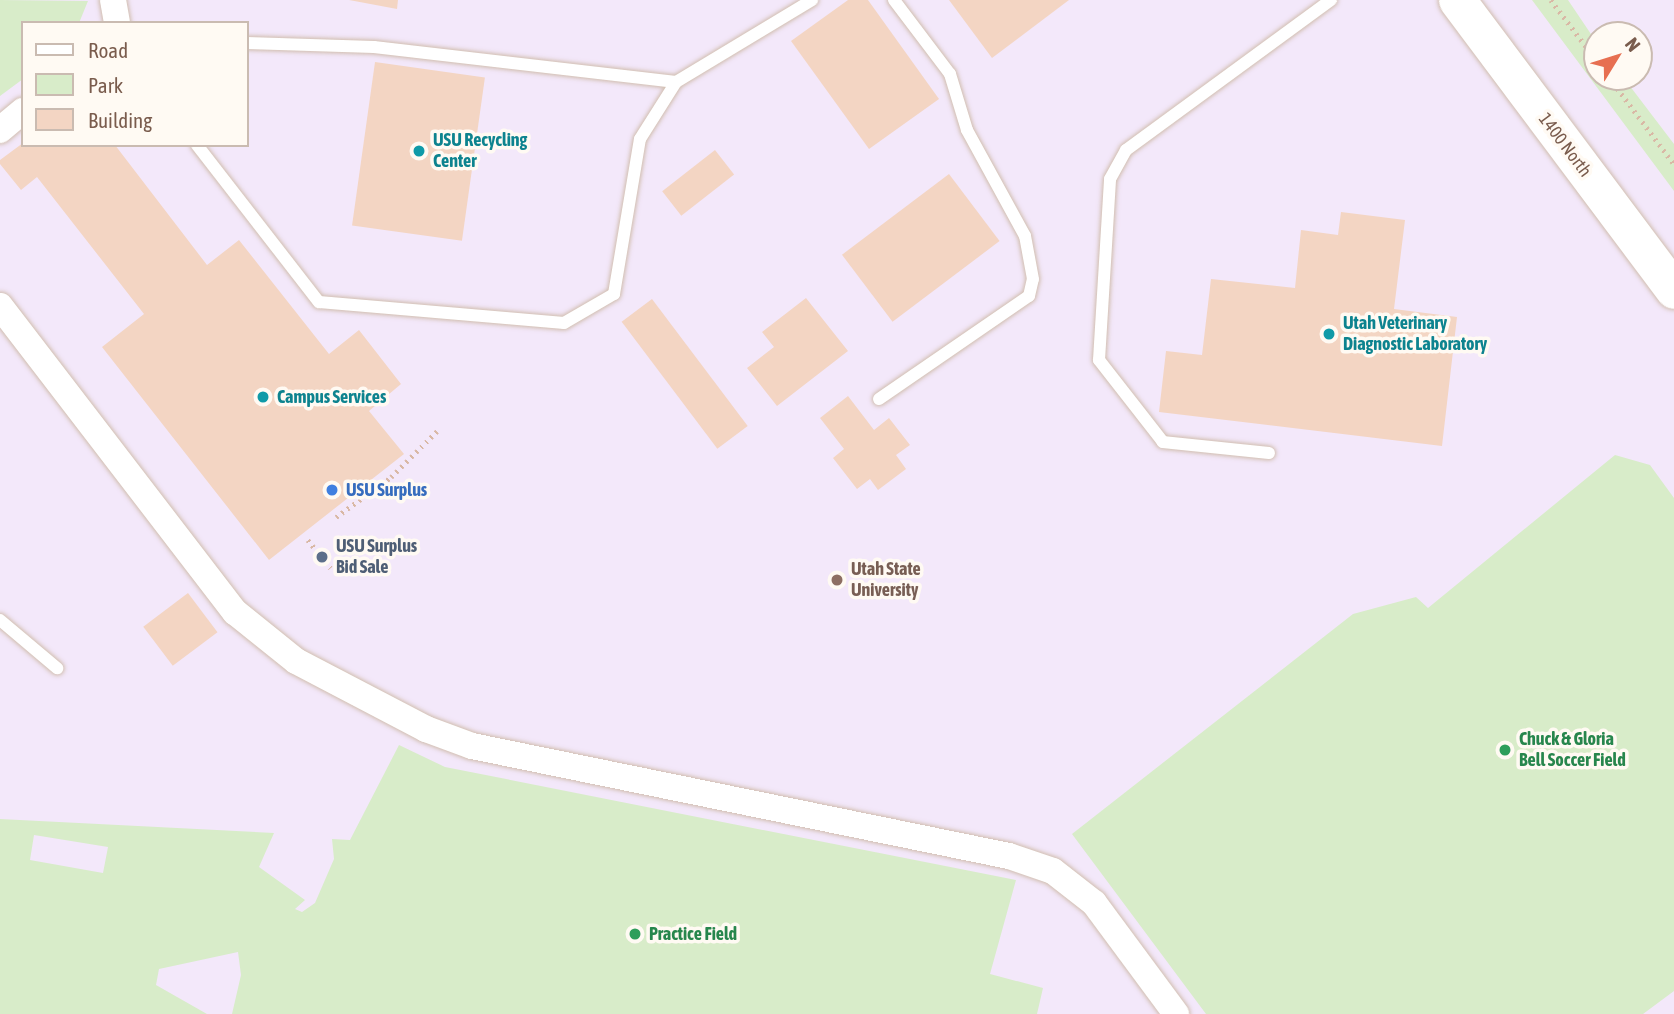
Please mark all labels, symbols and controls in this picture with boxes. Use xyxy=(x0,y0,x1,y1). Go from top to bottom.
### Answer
legend xyxy=(21,21,248,147)
north arrow xyxy=(1583,21,1653,91)
text: N xyxy=(1621,33,1645,55)
text: Road xyxy=(88,38,128,62)
text: Park xyxy=(88,73,123,97)
text: Building xyxy=(88,108,152,132)
street label: 1400 North xyxy=(1534,109,1596,181)
place label: USU Recycling Center xyxy=(433,130,527,172)
marker: USU Recycling Center xyxy=(411,143,427,159)
place label: Utah Veterinary Diagnostic Laboratory xyxy=(1343,313,1487,356)
marker: Utah Veterinary Diagnostic Laboratory xyxy=(1321,326,1337,342)
place label: Campus Services xyxy=(277,386,386,408)
marker: Campus Services xyxy=(255,389,271,405)
place label: USU Surplus xyxy=(346,479,427,501)
marker: USU Surplus xyxy=(324,482,340,498)
place label: USU Surplus Bid Sale xyxy=(336,536,417,578)
marker: USU Surplus Bid Sale xyxy=(314,549,330,565)
place label: Utah State University xyxy=(851,559,921,602)
marker: Utah State University xyxy=(829,572,845,588)
place label: Chuck & Gloria Bell Soccer Field xyxy=(1519,729,1626,772)
marker: Chuck & Gloria Bell Soccer Field xyxy=(1497,742,1513,758)
place label: Practice Field xyxy=(649,923,737,945)
marker: Practice Field xyxy=(627,926,643,942)

